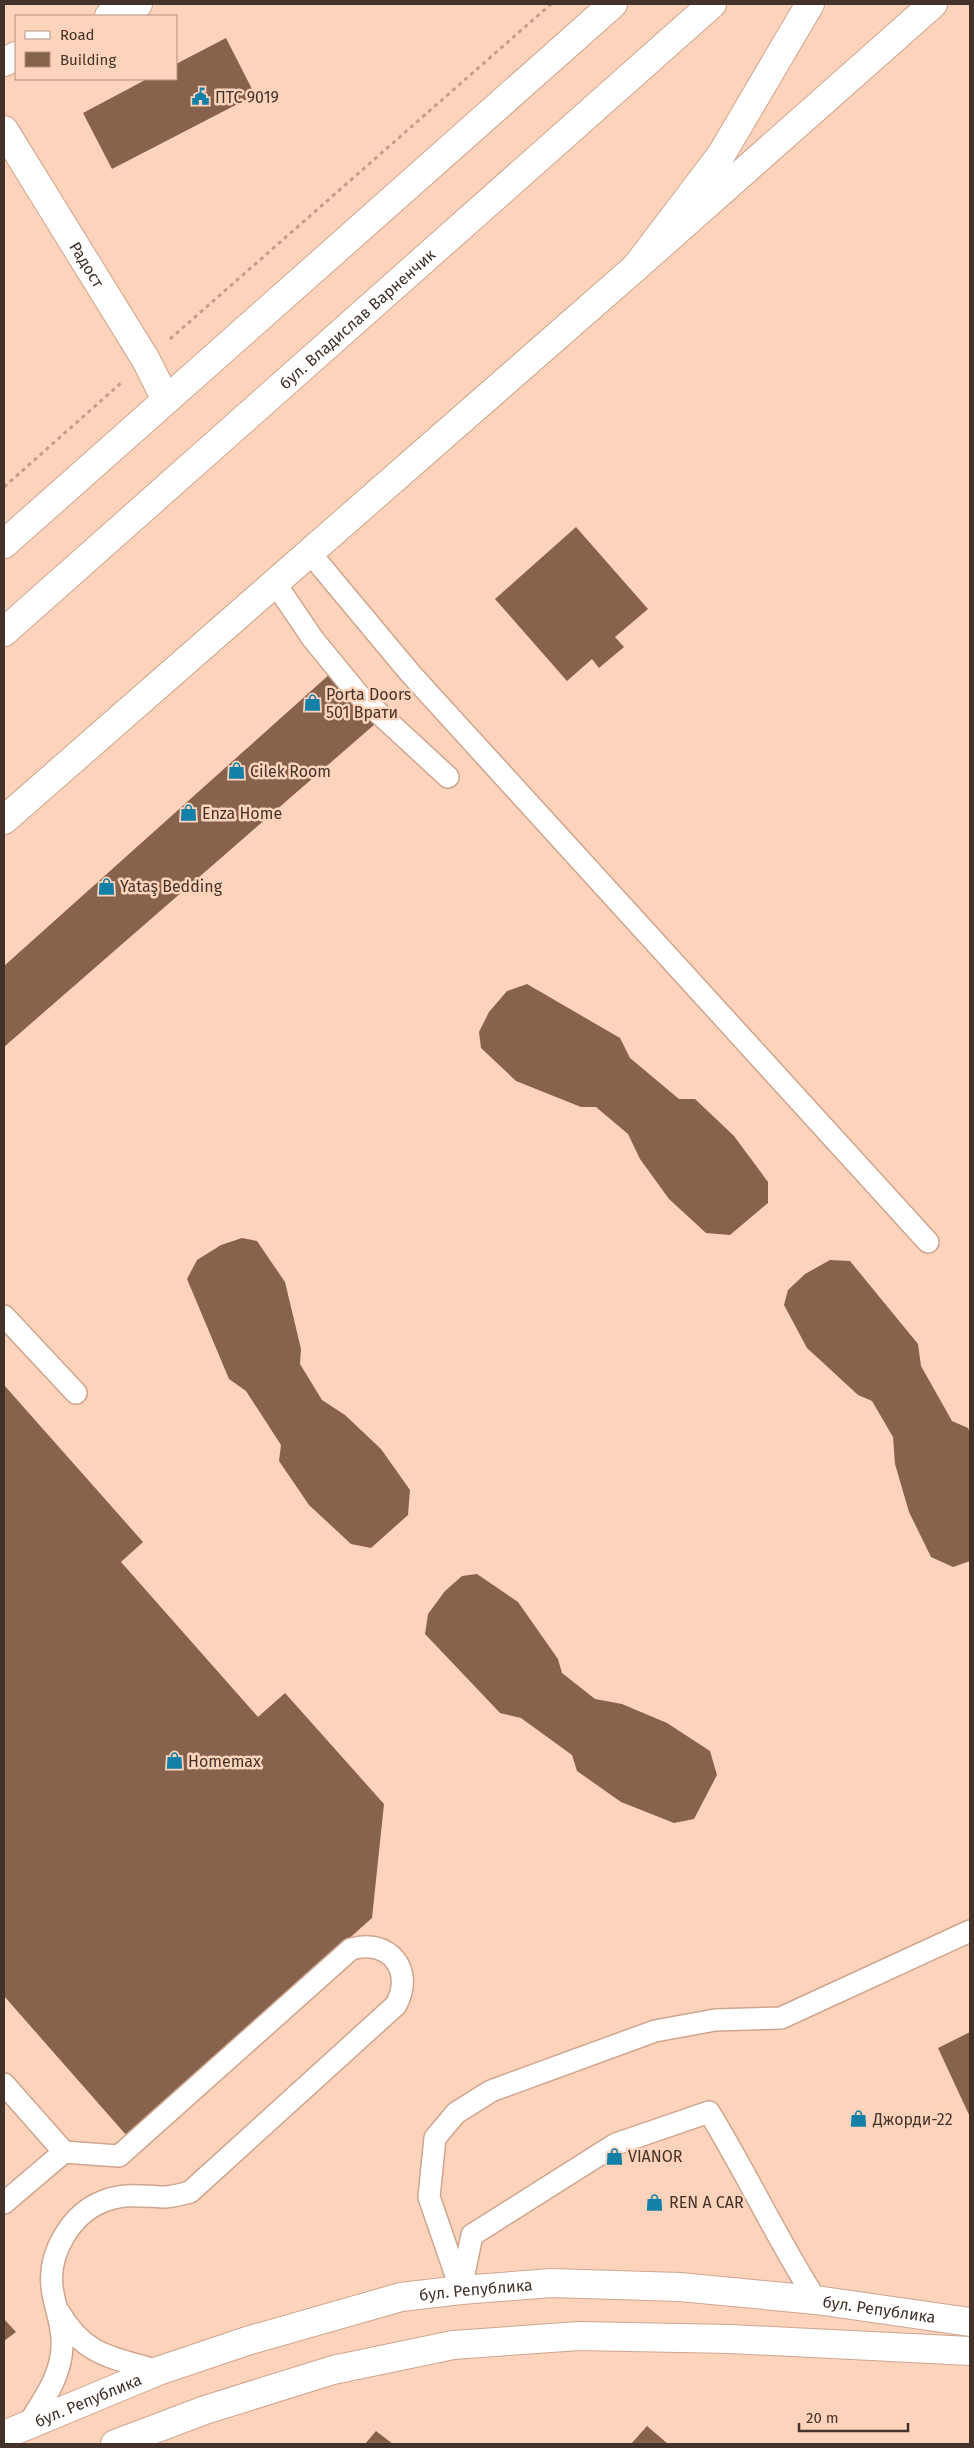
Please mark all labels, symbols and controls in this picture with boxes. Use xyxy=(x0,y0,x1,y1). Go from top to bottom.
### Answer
legend xyxy=(15,15,178,80)
text: Road xyxy=(60,26,95,44)
text: Building xyxy=(60,51,116,69)
public building icon: ПТС 9019 xyxy=(191,87,211,107)
place label: ПТС 9019 xyxy=(215,88,279,107)
street label: Радост xyxy=(66,238,109,291)
street label: бул. Владислав Варненчик xyxy=(275,244,439,393)
place label: Porta Doors 501 Врати xyxy=(326,685,411,722)
shop icon: Porta Doors 501 Врати xyxy=(302,693,322,713)
shop icon: Cilek Room xyxy=(226,761,246,781)
place label: Cilek Room xyxy=(250,762,331,781)
shop icon: Enza Home xyxy=(178,803,198,823)
place label: Enza Home xyxy=(202,804,282,823)
shop icon: Yataş Bedding xyxy=(96,876,116,896)
place label: Yataş Bedding xyxy=(120,877,223,897)
shop icon: Homemax xyxy=(164,1751,184,1771)
place label: Homemax xyxy=(188,1752,261,1771)
shop icon: Джорди-22 xyxy=(849,2109,869,2129)
place label: Джорди-22 xyxy=(872,2110,953,2129)
shop icon: VIANOR xyxy=(604,2146,624,2166)
place label: VIANOR xyxy=(628,2147,683,2166)
shop icon: REN A CAR xyxy=(645,2192,665,2212)
place label: REN A CAR xyxy=(669,2193,744,2212)
street label: бул. Република xyxy=(418,2275,533,2304)
street label: бул. Република xyxy=(821,2292,937,2326)
street label: бул. Република xyxy=(32,2369,144,2431)
scale bar xyxy=(799,2400,908,2432)
text: 20 m xyxy=(806,2409,839,2427)

